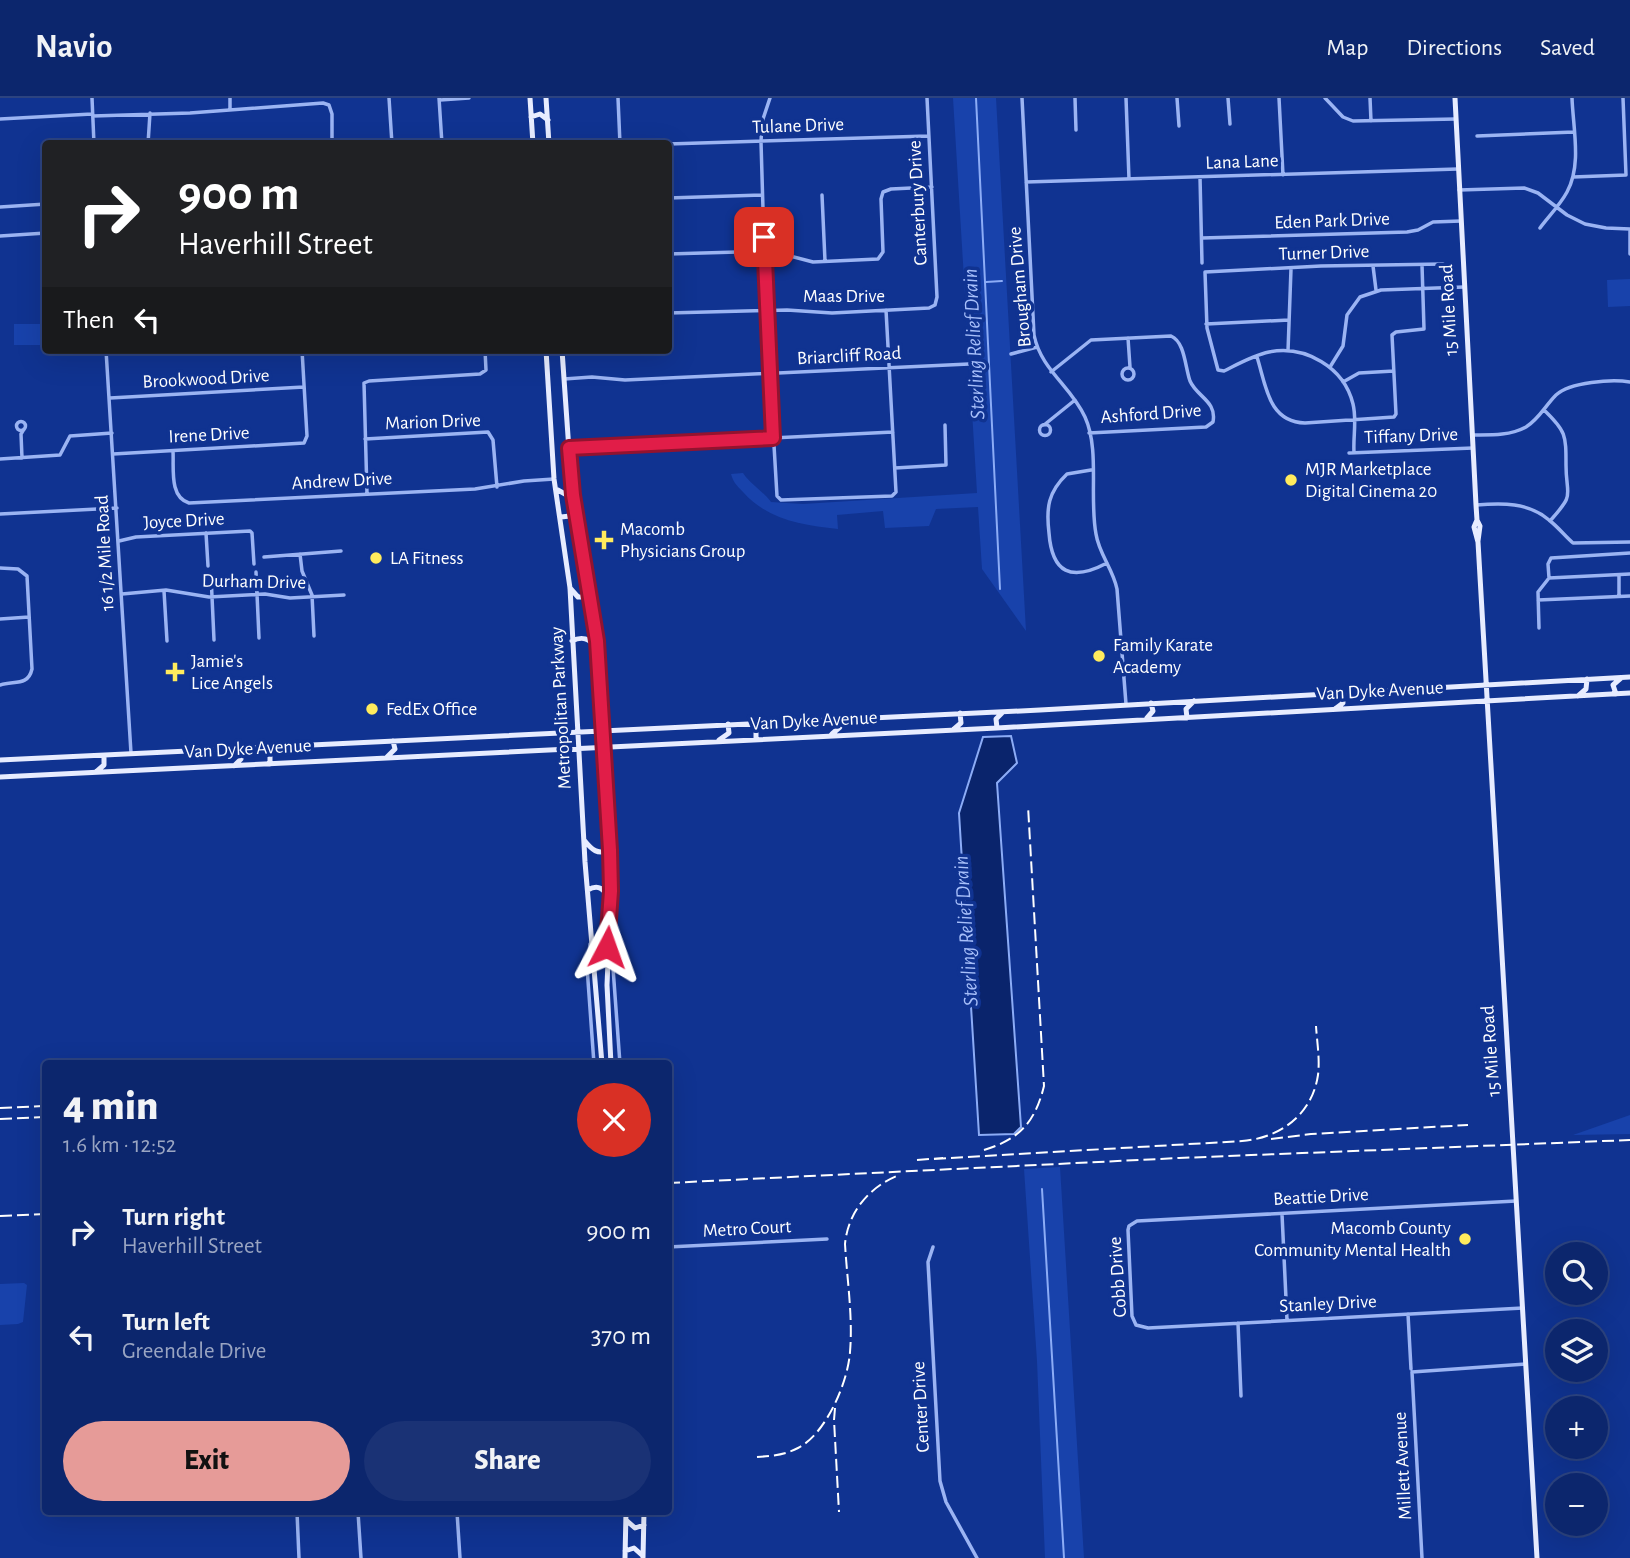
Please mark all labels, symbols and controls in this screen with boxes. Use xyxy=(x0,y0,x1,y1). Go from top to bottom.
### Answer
text: Navio xyxy=(35,31,113,64)
text: Map xyxy=(1326,36,1368,60)
text: Directions xyxy=(1406,36,1502,60)
text: Saved xyxy=(1540,36,1595,60)
street label: Tulane Drive xyxy=(752,115,844,137)
street label: Canterbury Drive xyxy=(905,140,931,266)
street label: Lana Lane xyxy=(1205,151,1279,173)
icon: right xyxy=(63,168,154,259)
text: 900 m xyxy=(178,170,300,219)
pin xyxy=(734,207,794,267)
street label: Eden Park Drive xyxy=(1274,209,1390,233)
icon: arrive xyxy=(745,218,783,256)
street label: Brougham Drive xyxy=(1005,226,1035,348)
text: Haverhill Street xyxy=(178,228,373,260)
street label: Turner Drive xyxy=(1278,242,1370,264)
street label: 15 Mile Road xyxy=(1437,264,1461,356)
water label: Sterling Relief Drain xyxy=(960,268,988,420)
street label: Maas Drive xyxy=(803,287,885,306)
icon: left xyxy=(128,301,166,339)
text: Then xyxy=(63,307,114,333)
street label: Briarcliff Road xyxy=(796,344,902,368)
street label: Brookwood Drive xyxy=(142,366,270,392)
street label: Ashford Drive xyxy=(1100,401,1202,427)
street label: Marion Drive xyxy=(385,411,481,433)
street label: Irene Drive xyxy=(168,423,250,447)
street label: Tiffany Drive xyxy=(1364,425,1458,447)
place label: MJR Marketplace Digital Cinema 20 xyxy=(1305,460,1437,501)
street label: Andrew Drive xyxy=(291,469,393,493)
marker: MJR Marketplace Digital Cinema 20 xyxy=(1283,472,1299,488)
street label: 16 1/2 Mile Road xyxy=(92,494,118,612)
street label: Joyce Drive xyxy=(143,509,225,533)
place label: Macomb Physicians Group xyxy=(620,520,745,561)
marker: Macomb Physicians Group xyxy=(594,530,614,550)
place label: LA Fitness xyxy=(390,549,464,568)
marker: LA Fitness xyxy=(368,550,384,566)
street label: Durham Drive xyxy=(202,572,306,592)
street label: Metropolitan Parkway xyxy=(547,626,575,790)
place label: Family Karate Academy xyxy=(1113,636,1213,677)
marker: Family Karate Academy xyxy=(1091,648,1107,664)
place label: Jamie's Lice Angels xyxy=(191,652,273,693)
marker: Jamie's Lice Angels xyxy=(165,662,185,682)
street label: Van Dyke Avenue xyxy=(1316,678,1444,704)
place label: FedEx Office xyxy=(386,700,477,719)
marker: FedEx Office xyxy=(364,701,380,717)
street label: Van Dyke Avenue xyxy=(750,708,878,734)
street label: Van Dyke Avenue xyxy=(184,736,312,762)
water label: Sterling Relief Drain xyxy=(950,855,982,1007)
position arrow xyxy=(570,910,644,984)
street label: 15 Mile Road xyxy=(1478,1005,1504,1097)
button: close xyxy=(577,1083,651,1157)
text: 4 min xyxy=(63,1085,159,1127)
text: 1.6 km · 12:52 xyxy=(63,1134,176,1157)
street label: Beattie Drive xyxy=(1273,1185,1369,1209)
text: Turn right xyxy=(122,1204,225,1230)
icon: right xyxy=(63,1213,101,1251)
street label: Metro Court xyxy=(702,1217,792,1241)
text: 900 m xyxy=(586,1218,651,1244)
place label: Macomb County Community Mental Health xyxy=(1254,1219,1451,1260)
marker: Macomb County Community Mental Health xyxy=(1457,1231,1473,1247)
text: Haverhill Street xyxy=(122,1235,262,1258)
street label: Cobb Drive xyxy=(1106,1236,1130,1318)
map controls xyxy=(1545,1242,1608,1536)
button: search xyxy=(1545,1242,1608,1305)
street label: Stanley Drive xyxy=(1279,1292,1377,1316)
text: Turn left xyxy=(122,1309,210,1335)
icon: left xyxy=(63,1318,101,1356)
button: layers xyxy=(1545,1319,1608,1382)
text: 370 m xyxy=(591,1323,651,1349)
text: Greendale Drive xyxy=(122,1340,266,1363)
street label: Center Drive xyxy=(909,1361,933,1453)
button: + xyxy=(1545,1396,1608,1459)
street label: Millett Avenue xyxy=(1391,1411,1415,1521)
button: Exit xyxy=(63,1421,350,1501)
button: Share xyxy=(364,1421,651,1501)
button: − xyxy=(1545,1473,1608,1536)

